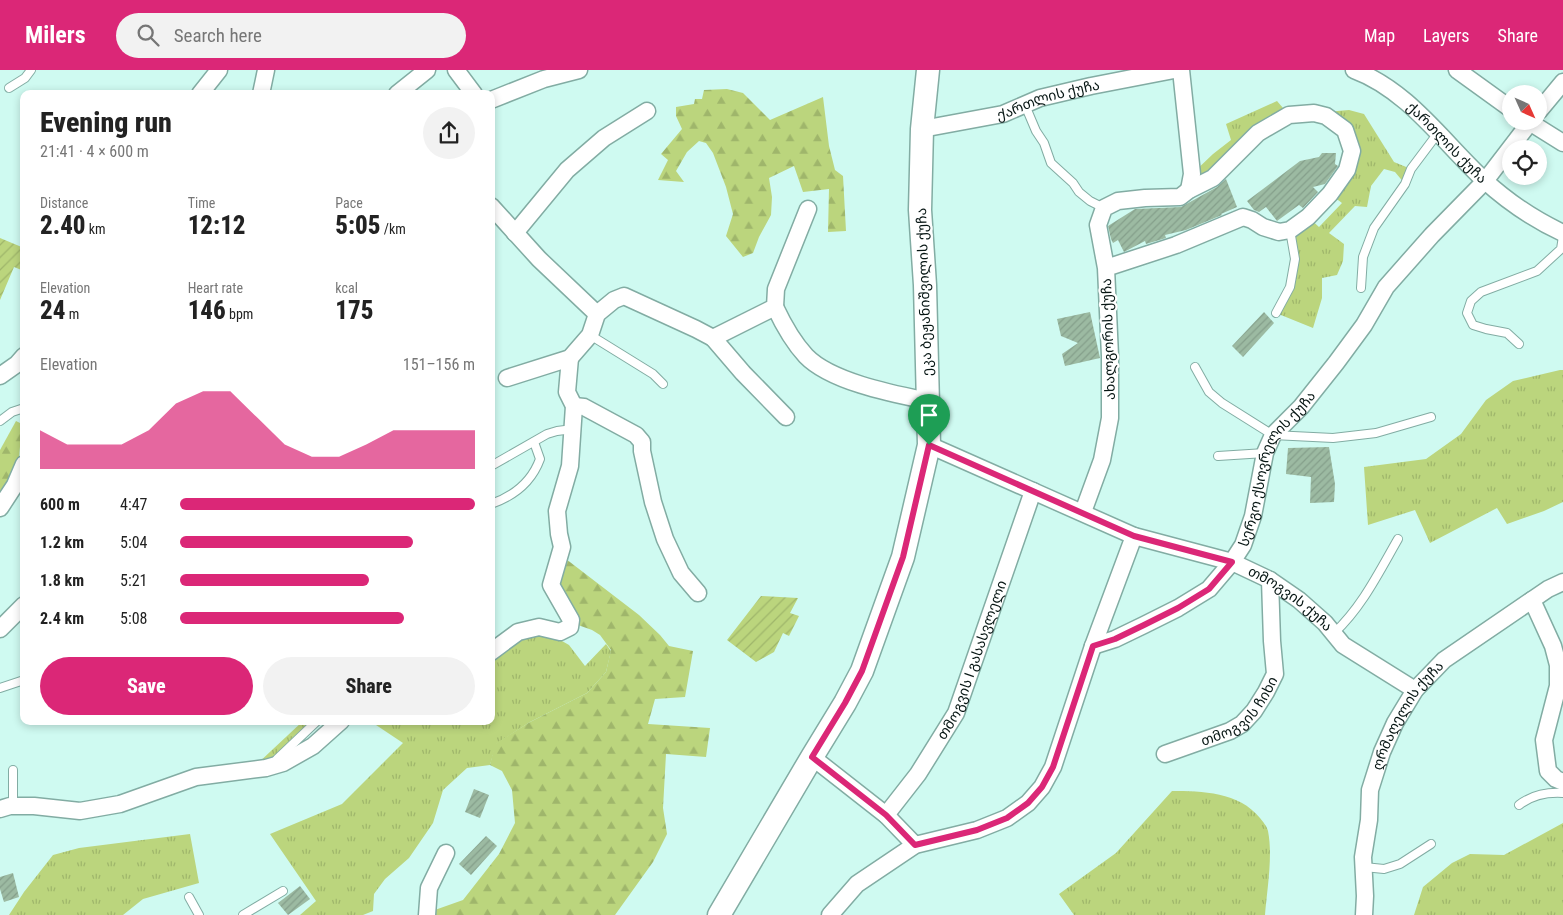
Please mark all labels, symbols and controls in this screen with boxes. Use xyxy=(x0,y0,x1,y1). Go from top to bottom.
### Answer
search box xyxy=(116,13,466,58)
text: Milers xyxy=(25,21,86,49)
icon: search xyxy=(134,21,162,49)
text: Search here xyxy=(174,24,262,47)
text: Map xyxy=(1364,25,1395,46)
text: Layers xyxy=(1423,25,1470,46)
text: Share xyxy=(1498,25,1538,46)
street label: ქართლის ქუჩა xyxy=(996,77,1101,124)
north arrow xyxy=(1502,85,1548,130)
map controls xyxy=(1502,85,1547,185)
street label: ქართლის ქუჩა xyxy=(1403,99,1490,186)
text: Evening run xyxy=(40,106,172,139)
button: share xyxy=(423,107,475,159)
button: locate xyxy=(1502,140,1547,185)
text: 21:41 · 4 × 600 m xyxy=(40,142,149,161)
text: Distance xyxy=(40,195,88,211)
text: Time xyxy=(188,195,215,211)
text: Pace xyxy=(335,195,363,211)
street label: ეკა ბეჟანიშვილის ქუჩა xyxy=(913,208,936,376)
text: 2.40 xyxy=(40,211,86,240)
text: 12:12 xyxy=(188,211,246,240)
text: 5:05 xyxy=(335,211,381,240)
text: km xyxy=(86,221,106,237)
text: /km xyxy=(381,221,406,237)
street label: ახალგორის ქუჩა xyxy=(1098,278,1119,400)
text: Elevation xyxy=(40,280,90,296)
text: Heart rate xyxy=(188,280,243,296)
text: kcal xyxy=(335,280,358,296)
text: 24 xyxy=(40,296,65,325)
text: 146 xyxy=(188,296,226,325)
text: 175 xyxy=(335,296,373,325)
text: m xyxy=(65,306,79,322)
text: bpm xyxy=(226,306,253,322)
text: Elevation xyxy=(40,355,98,374)
text: 151–156 m xyxy=(403,355,475,374)
street label: სერგო ქსოვრელის ქუჩა xyxy=(1235,388,1318,548)
pin xyxy=(908,394,950,445)
icon: arrive xyxy=(915,401,943,429)
text: 600 m xyxy=(40,495,80,514)
text: 4:47 xyxy=(120,495,147,514)
text: 1.2 km xyxy=(40,533,84,552)
text: 5:04 xyxy=(120,533,147,552)
street label: თმოგვის ქუჩა xyxy=(1246,563,1336,634)
text: 1.8 km xyxy=(40,571,84,590)
text: 5:21 xyxy=(120,571,147,590)
street label: თმოგვის I გასასვლელი xyxy=(933,578,1009,742)
text: 2.4 km xyxy=(40,609,84,628)
text: 5:08 xyxy=(120,609,147,628)
button: Save xyxy=(40,657,253,715)
button: Share xyxy=(263,657,475,715)
street label: ღრმაღელის ქუჩა xyxy=(1369,658,1447,772)
street label: თმოგვის ჩიხი xyxy=(1199,674,1281,749)

